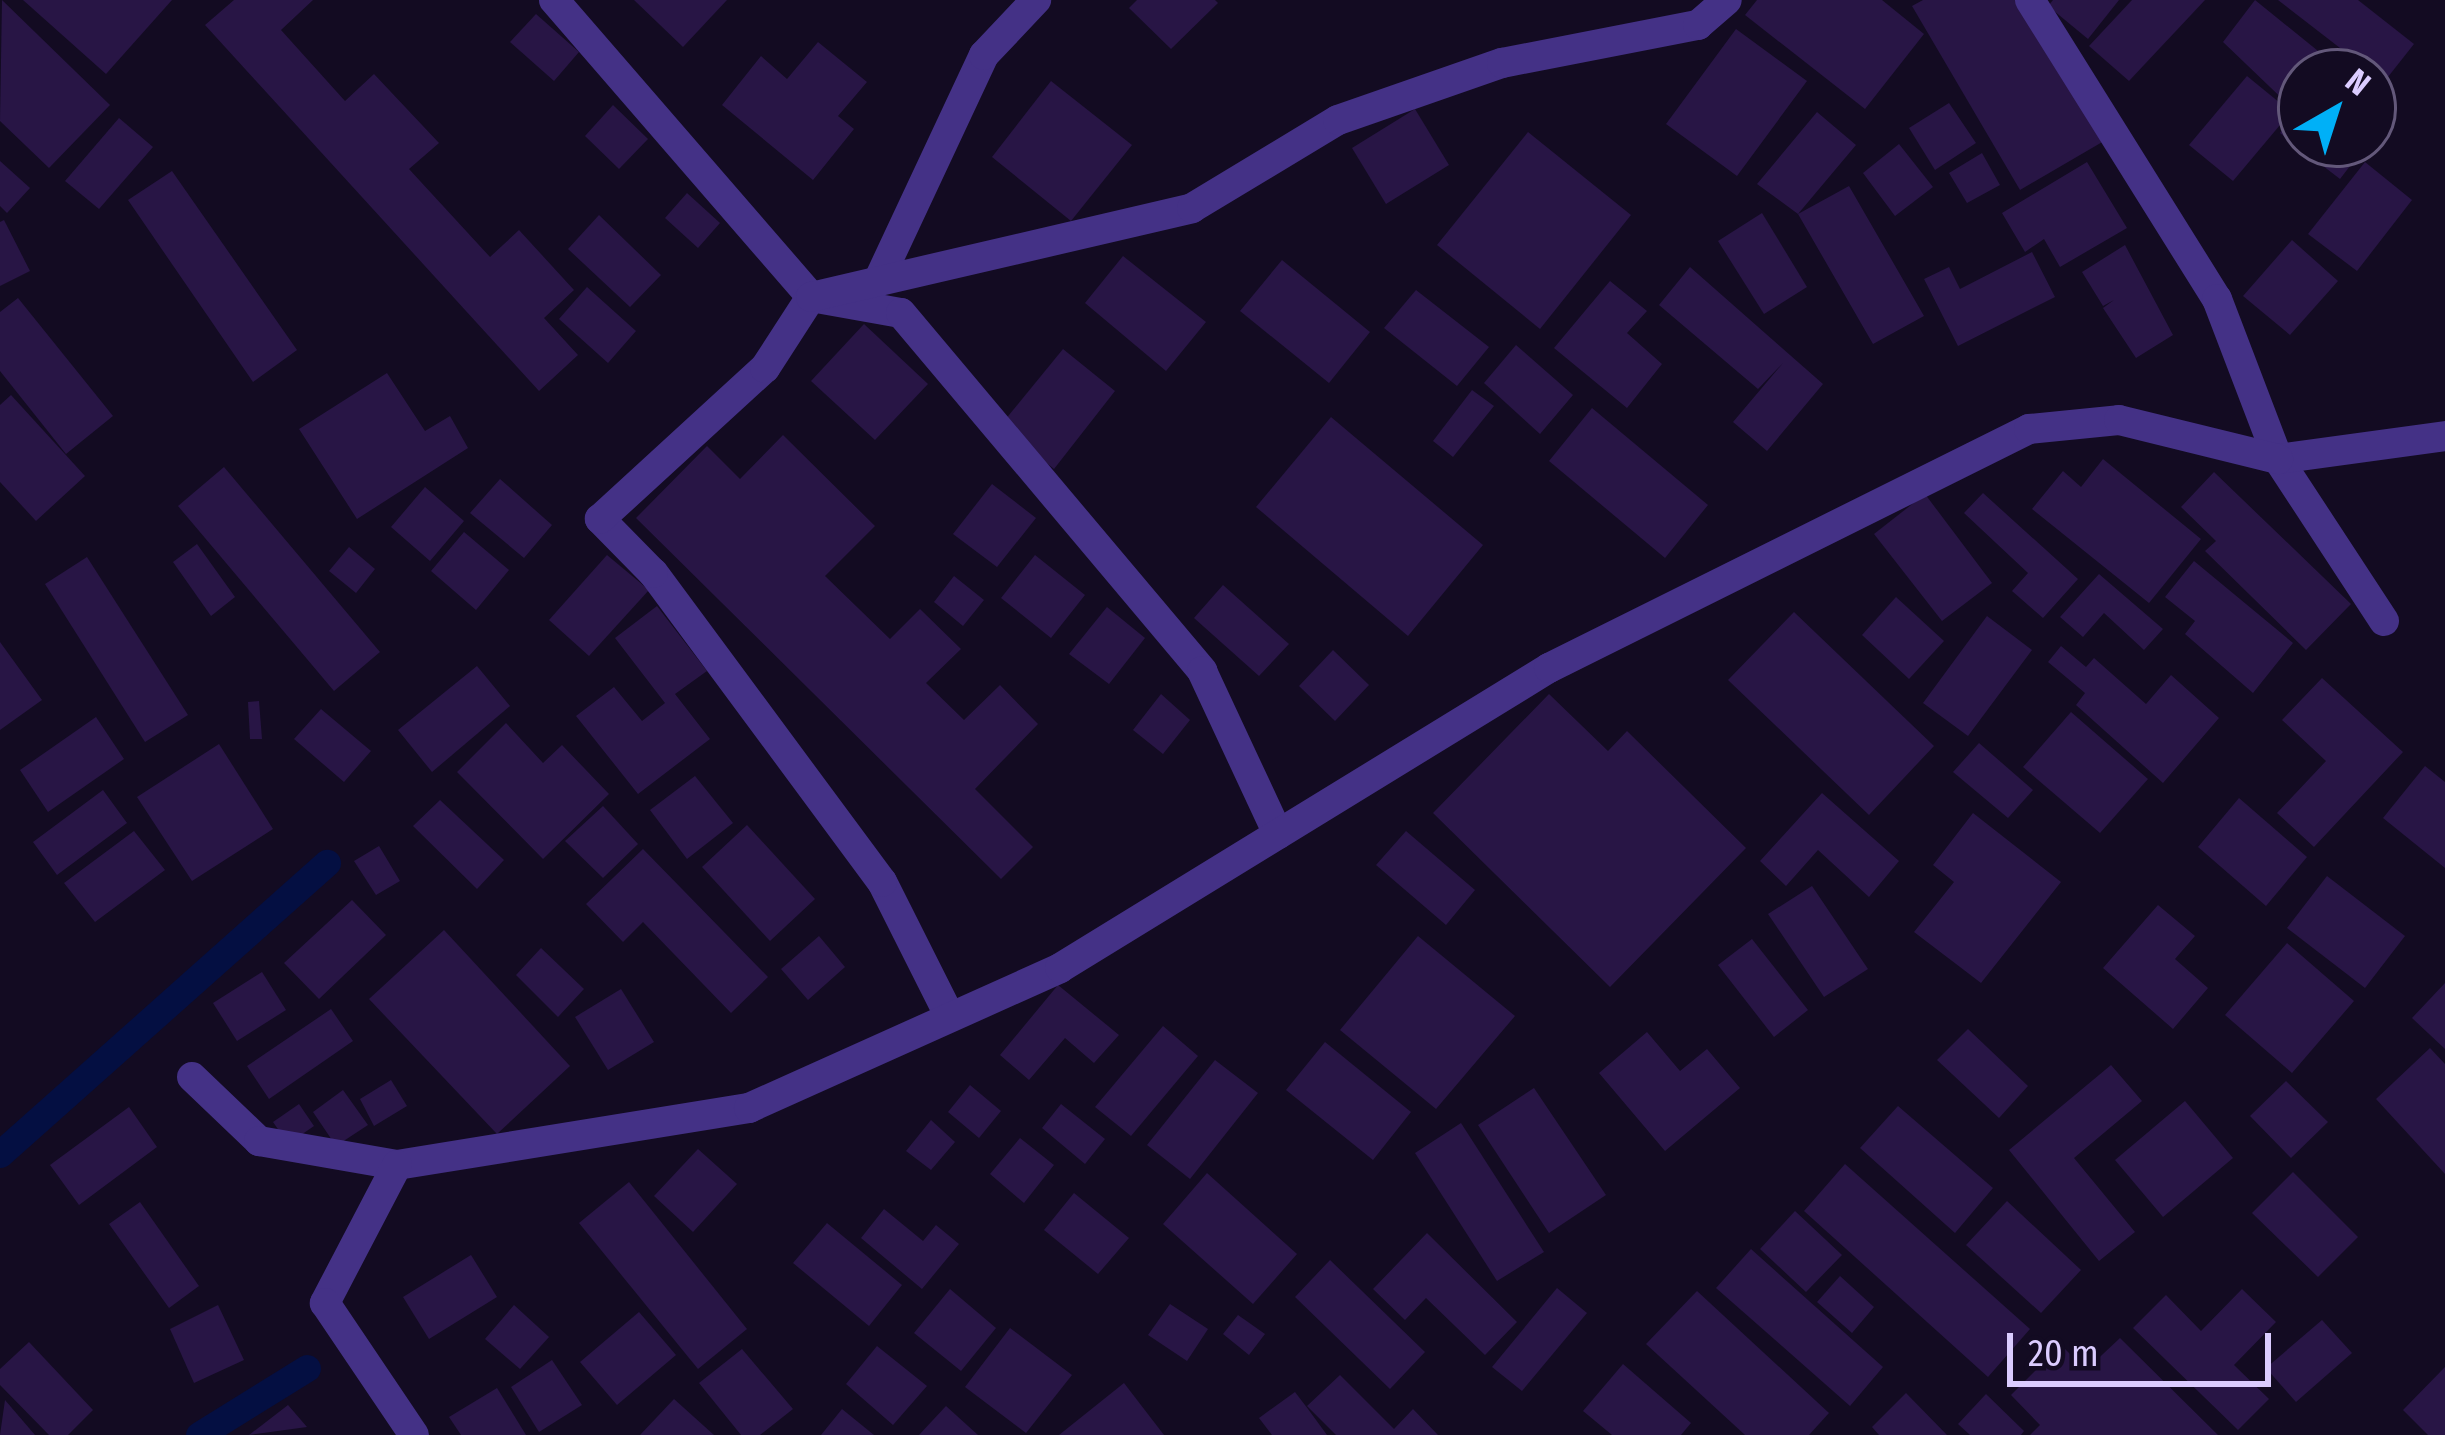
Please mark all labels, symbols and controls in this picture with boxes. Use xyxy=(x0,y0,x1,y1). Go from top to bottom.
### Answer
north arrow xyxy=(2277,48,2397,168)
text: N xyxy=(2337,61,2378,104)
scale bar xyxy=(2013,1309,2277,1383)
text: 20 m xyxy=(2028,1332,2099,1376)

